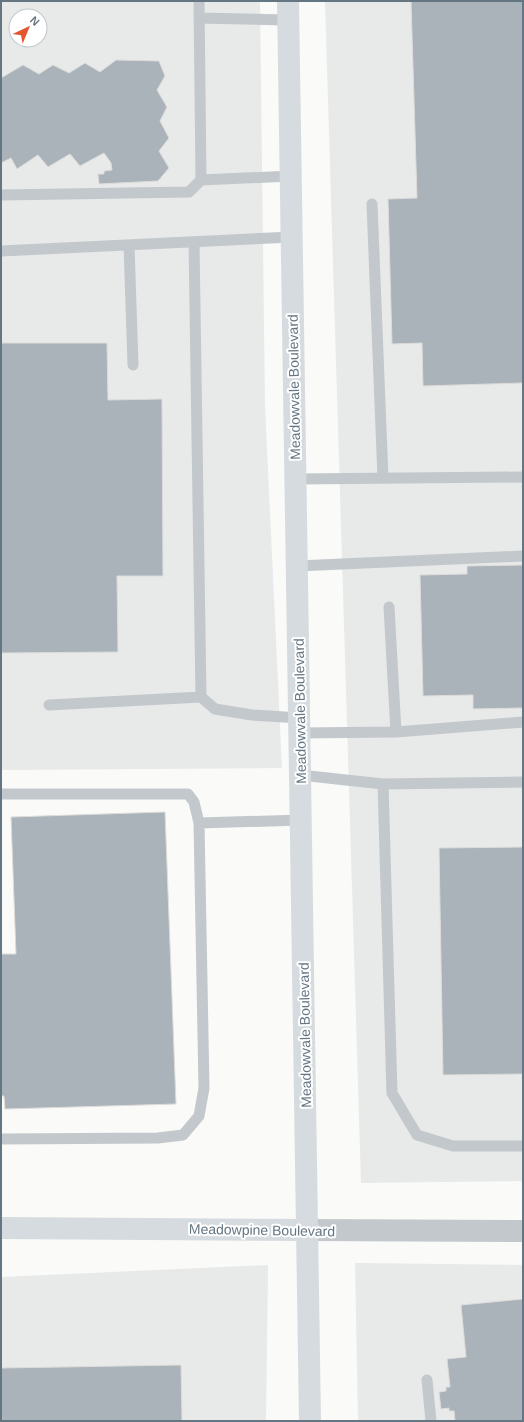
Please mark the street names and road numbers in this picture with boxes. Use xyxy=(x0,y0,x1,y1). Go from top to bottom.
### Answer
street label: Meadowvale Boulevard xyxy=(285,314,303,460)
street label: Meadowvale Boulevard xyxy=(291,638,309,784)
street label: Meadowvale Boulevard xyxy=(296,962,314,1108)
street label: Meadowpine Boulevard xyxy=(189,1221,335,1239)

